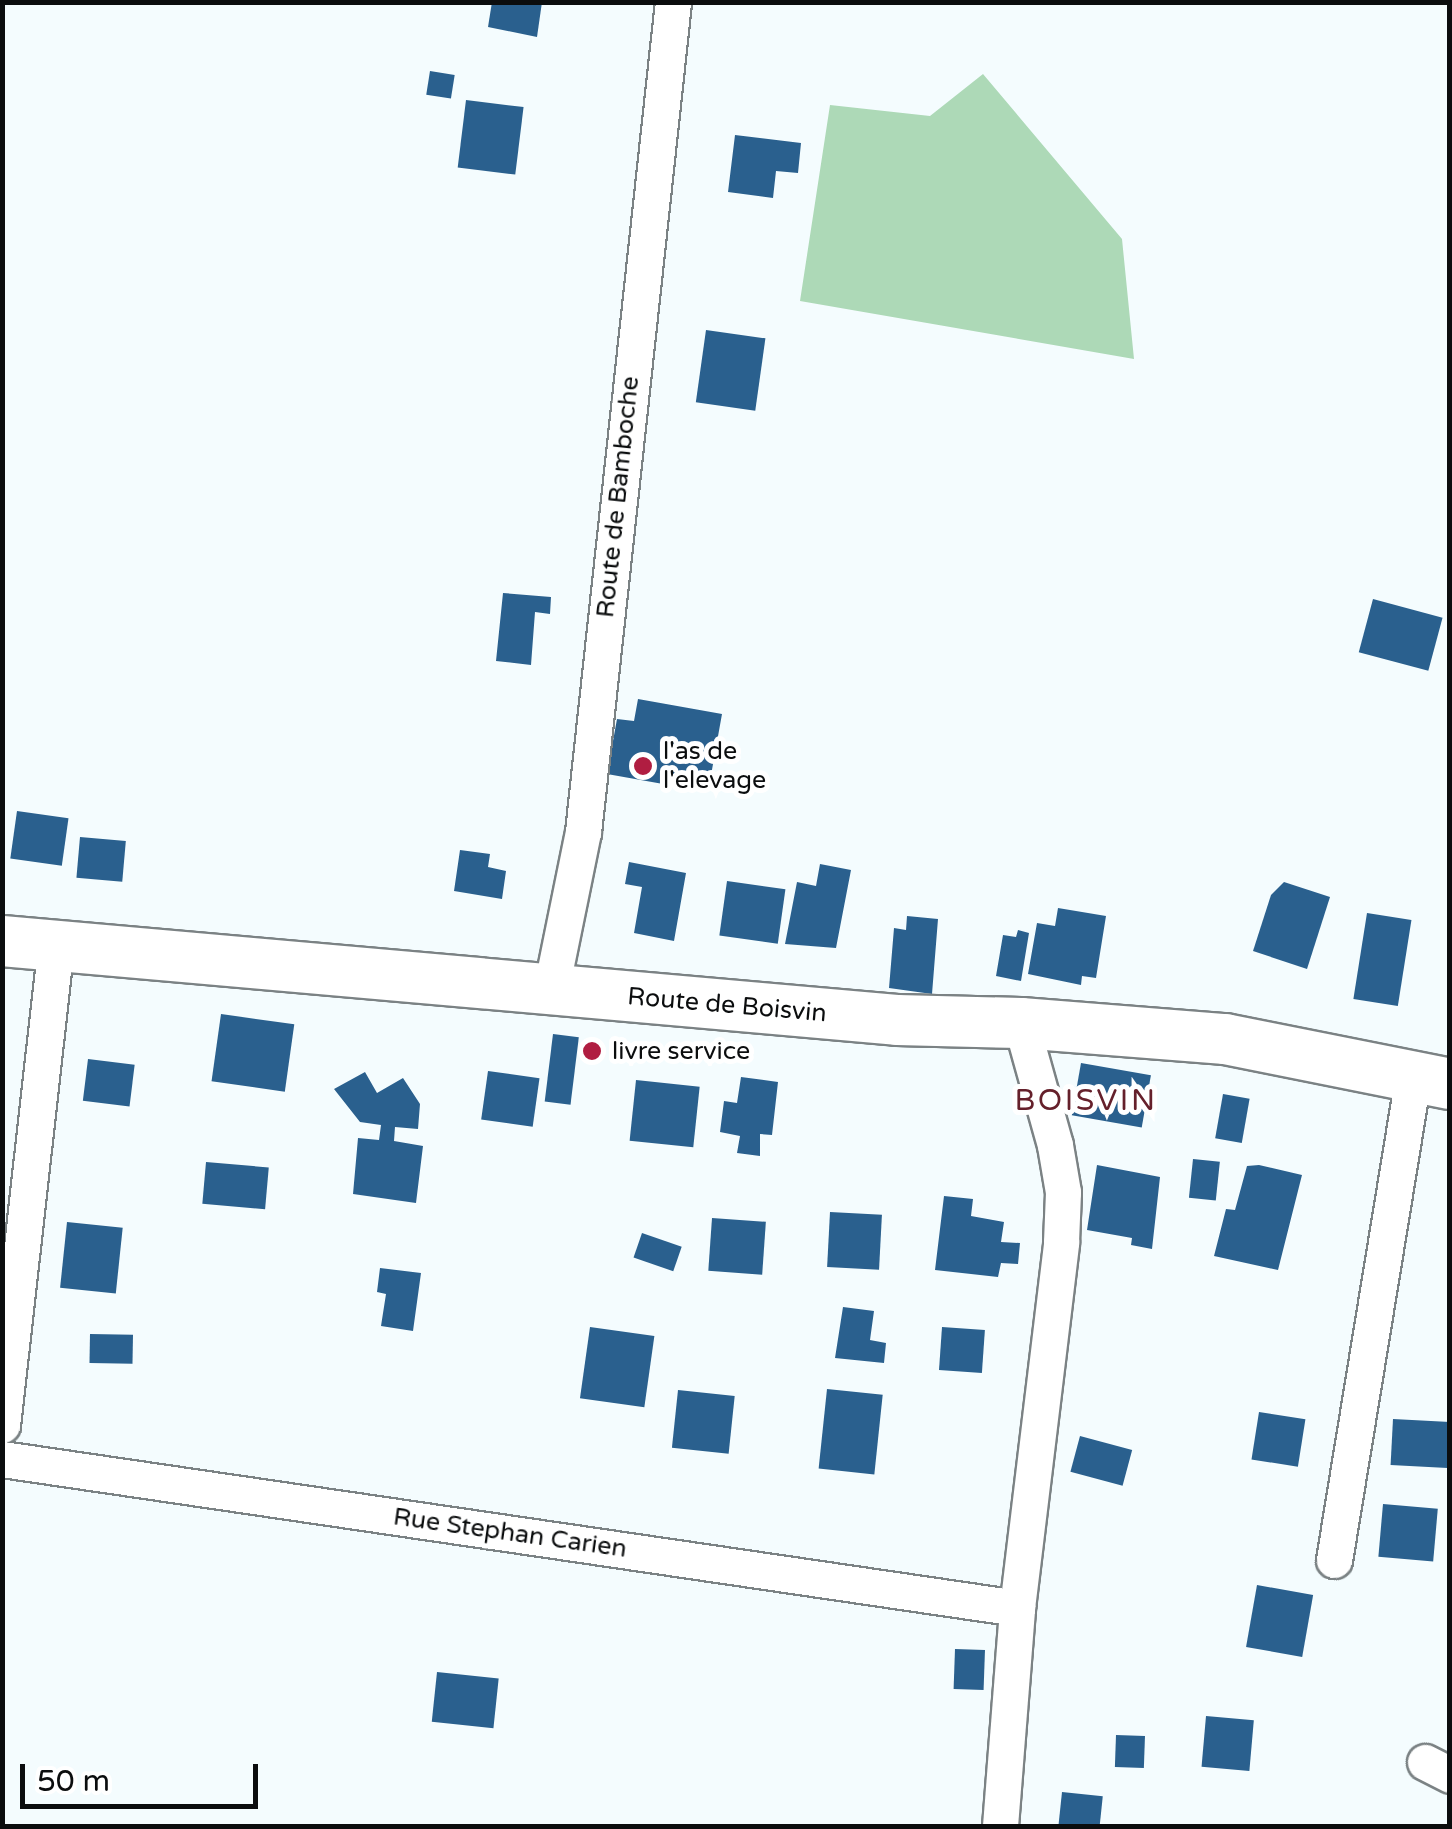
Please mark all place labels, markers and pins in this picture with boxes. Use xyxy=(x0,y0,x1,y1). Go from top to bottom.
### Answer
place label: l'as de l'elevage xyxy=(663,737,766,796)
marker: l'as de l'elevage xyxy=(632,755,654,777)
place label: livre service xyxy=(612,1036,750,1066)
marker: livre service xyxy=(581,1040,603,1062)

